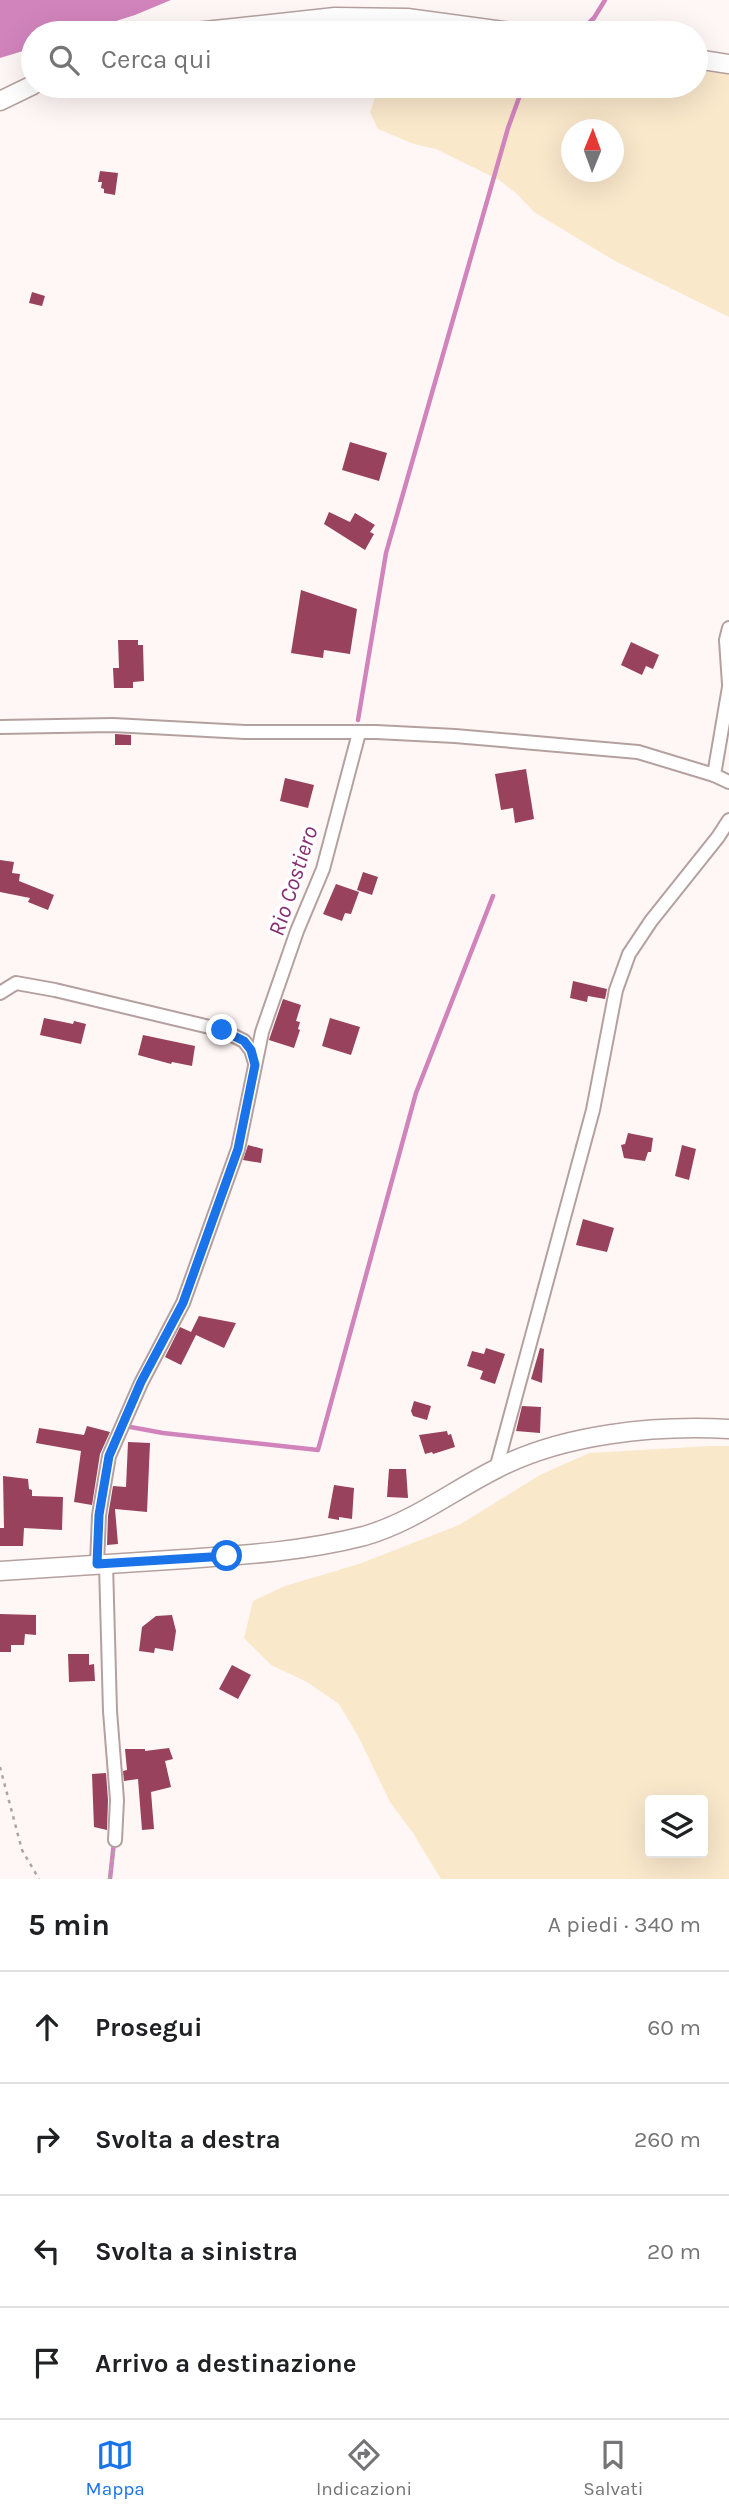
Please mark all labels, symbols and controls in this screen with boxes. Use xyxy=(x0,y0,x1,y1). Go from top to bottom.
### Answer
search box xyxy=(21,21,708,98)
icon: search xyxy=(45,41,83,79)
text: Cerca qui xyxy=(101,44,212,75)
north arrow xyxy=(561,119,624,182)
water label: Rio Costiero xyxy=(263,823,323,939)
route end xyxy=(206,1014,237,1045)
route start xyxy=(211,1540,242,1571)
map controls xyxy=(645,1795,708,1858)
button: layers xyxy=(645,1795,708,1858)
text: 5 min xyxy=(28,1907,110,1943)
text: A piedi · 340 m xyxy=(548,1911,701,1938)
icon: ahead xyxy=(28,2008,66,2046)
text: Prosegui xyxy=(95,2012,202,2043)
text: 60 m xyxy=(647,2014,701,2041)
icon: right xyxy=(28,2120,66,2158)
text: Svolta a destra xyxy=(95,2124,281,2155)
text: 260 m xyxy=(634,2126,701,2153)
icon: left xyxy=(28,2232,66,2270)
text: Svolta a sinistra xyxy=(95,2236,298,2267)
text: 20 m xyxy=(647,2238,701,2265)
icon: arrive xyxy=(28,2344,66,2382)
text: Arrivo a destinazione xyxy=(95,2348,357,2379)
tab: Mappa xyxy=(86,2436,145,2500)
tab: Indicazioni xyxy=(316,2436,412,2500)
tab: Salvati xyxy=(583,2436,643,2500)

